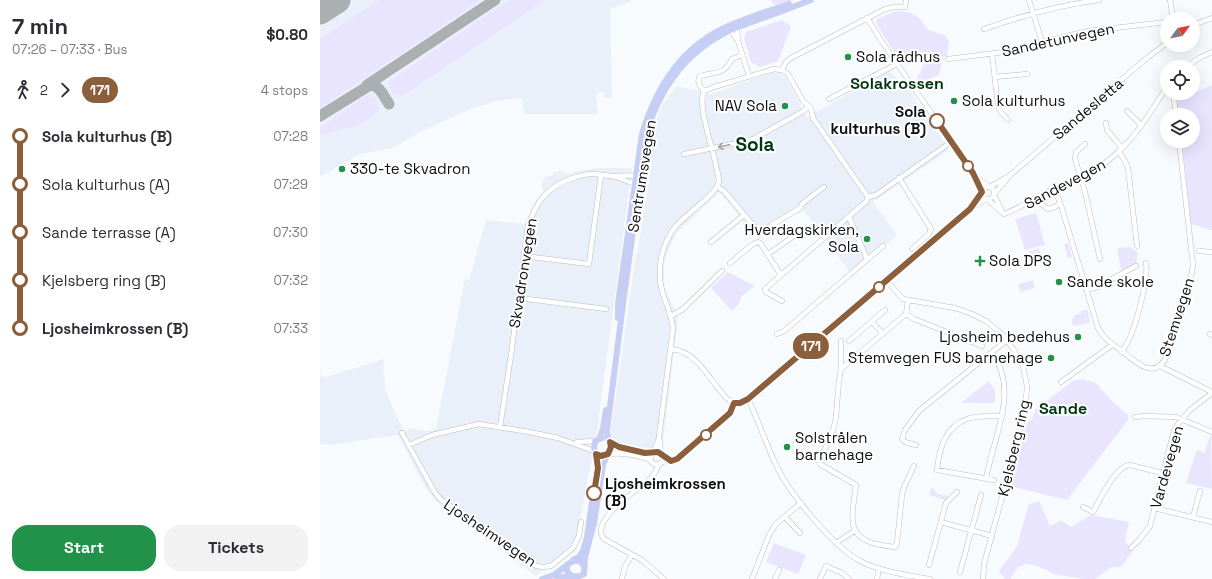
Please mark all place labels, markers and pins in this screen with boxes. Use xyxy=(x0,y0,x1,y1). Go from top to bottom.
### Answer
place label: Sola rådhus xyxy=(856,47,940,66)
marker: Sola rådhus xyxy=(843,52,853,62)
place label: Sola kulturhus xyxy=(962,91,1066,110)
place label: NAV Sola xyxy=(715,96,777,115)
marker: Sola kulturhus xyxy=(949,96,959,106)
marker: NAV Sola xyxy=(780,101,790,111)
place label: Sola kulturhus (B) xyxy=(831,102,926,138)
marker: Sola kulturhus (B) xyxy=(929,113,945,129)
place label: 330-te Skvadron xyxy=(350,159,471,178)
unlabelled marker xyxy=(962,160,974,172)
marker: 330-te Skvadron xyxy=(337,164,347,174)
place label: Hverdagskirken, Sola xyxy=(745,220,859,256)
marker: Hverdagskirken, Sola xyxy=(862,234,872,244)
place label: Sola DPS xyxy=(989,251,1052,270)
marker: Sola DPS xyxy=(974,255,986,267)
place label: Sande skole xyxy=(1067,272,1154,291)
marker: Sande skole xyxy=(1054,277,1064,287)
unlabelled marker xyxy=(873,281,885,293)
place label: Ljosheim bedehus xyxy=(939,327,1070,346)
marker: Ljosheim bedehus xyxy=(1073,332,1083,342)
place label: Stemvegen FUS barnehage xyxy=(848,348,1043,367)
marker: Stemvegen FUS barnehage xyxy=(1046,353,1056,363)
place label: Solstrålen barnehage xyxy=(795,428,873,464)
unlabelled marker xyxy=(700,429,712,441)
marker: Solstrålen barnehage xyxy=(782,442,792,452)
place label: Ljosheimkrossen (B) xyxy=(605,474,726,510)
marker: Ljosheimkrossen (B) xyxy=(586,485,602,501)

